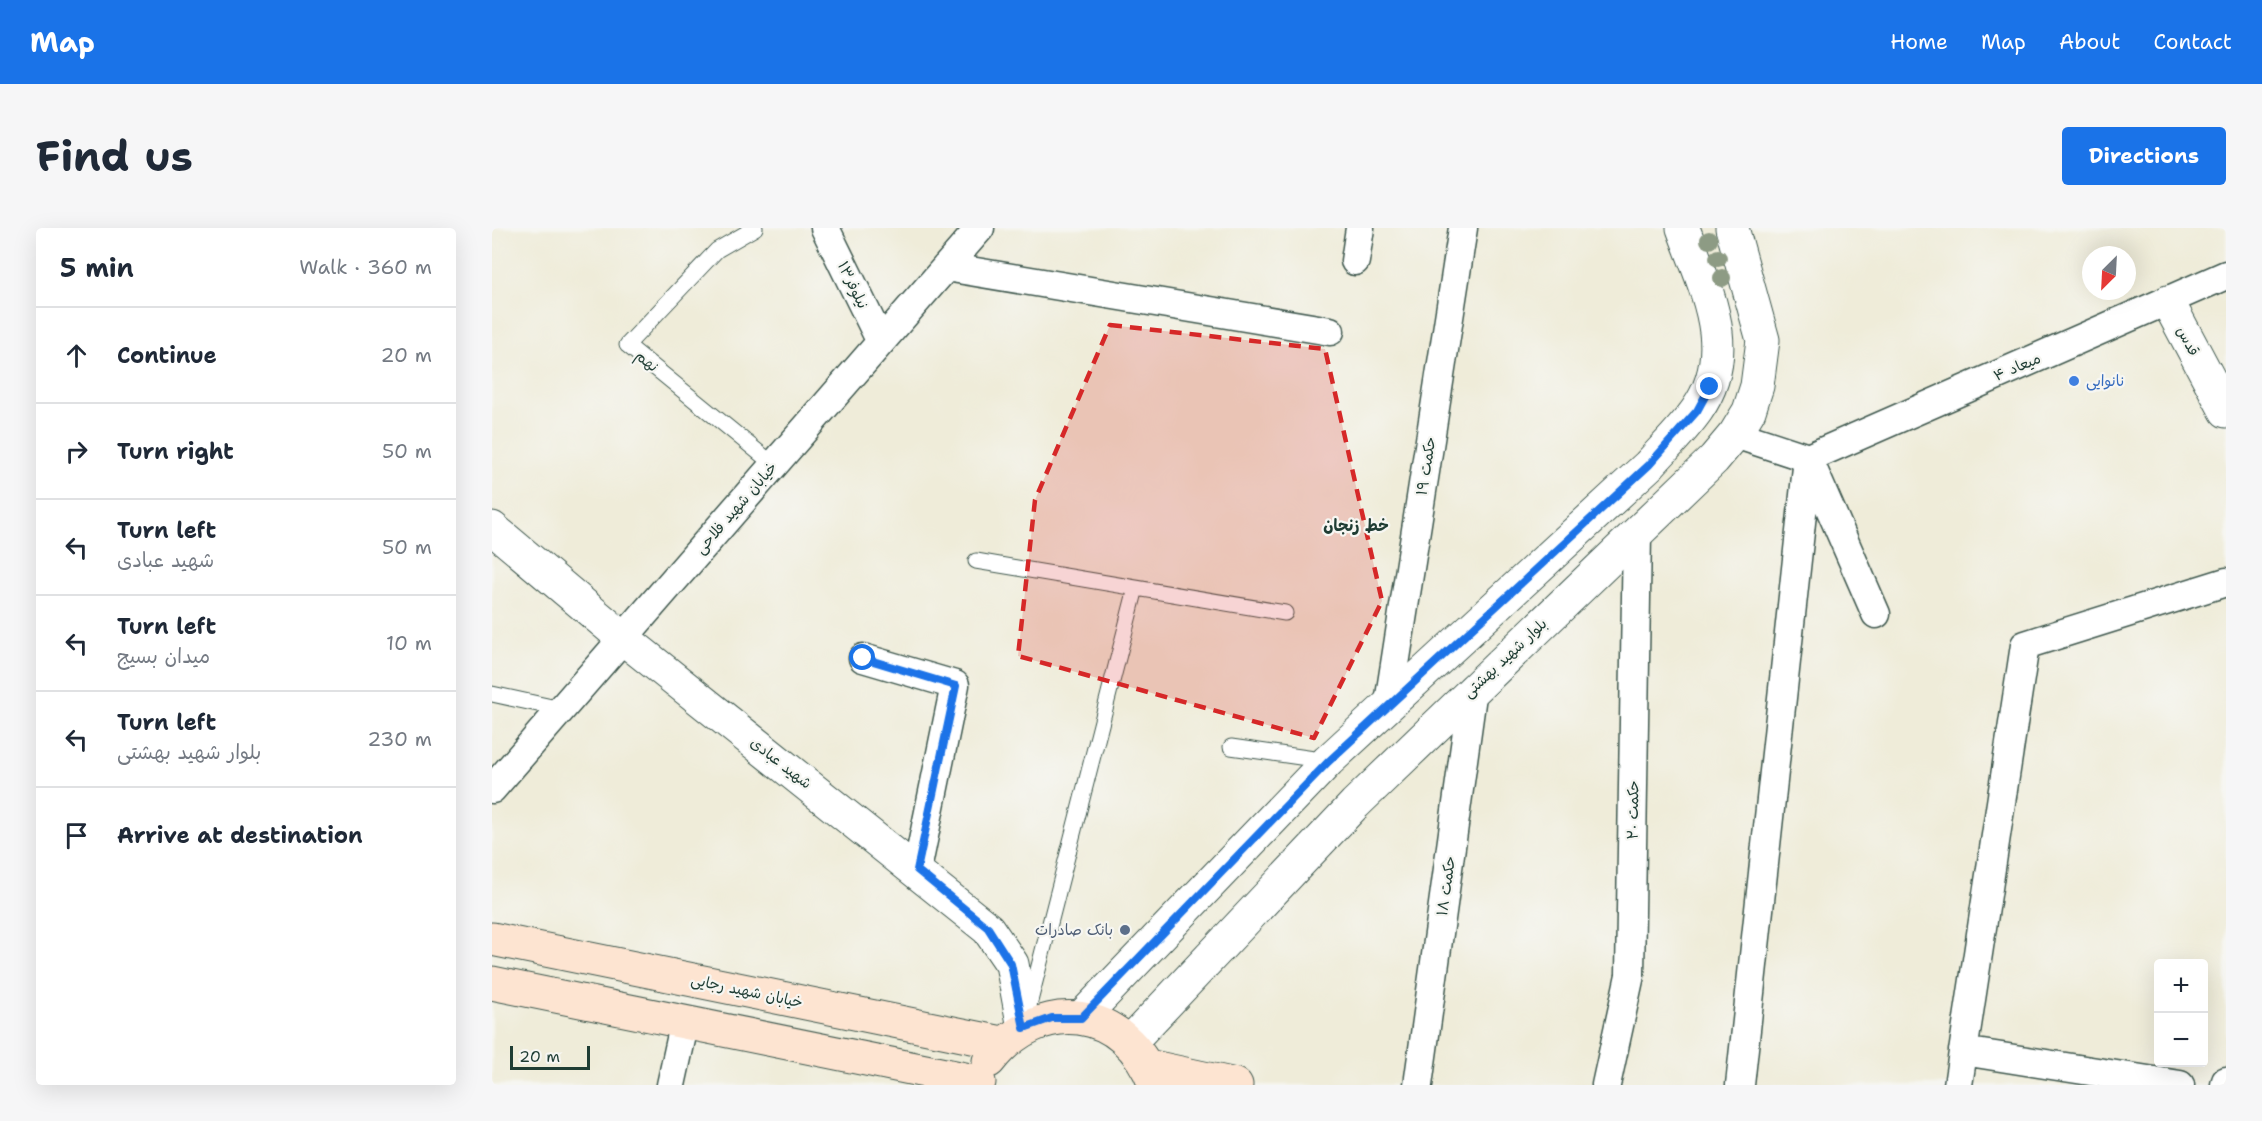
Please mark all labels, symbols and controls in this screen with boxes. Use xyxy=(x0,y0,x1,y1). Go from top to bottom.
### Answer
text: Map xyxy=(30,23,95,61)
text: Home xyxy=(1890,28,1948,56)
text: Map xyxy=(1981,28,2026,56)
text: About xyxy=(2059,28,2120,56)
text: Contact xyxy=(2153,28,2232,56)
button: Directions xyxy=(2062,127,2226,185)
text: Find us xyxy=(36,128,193,184)
north arrow xyxy=(2082,246,2136,300)
text: 5 min xyxy=(60,250,134,285)
text: Walk · 360 m xyxy=(299,254,432,280)
street label: نیلوفر۱۳ xyxy=(833,258,873,312)
street label: قدس xyxy=(2172,323,2204,359)
icon: ahead xyxy=(60,339,93,372)
text: Continue xyxy=(117,341,217,370)
text: 20 m xyxy=(381,342,432,368)
street label: نهم xyxy=(630,346,663,378)
street label: میعاد ۴ xyxy=(1990,348,2044,386)
place label: نانوایی xyxy=(2086,371,2125,391)
route end xyxy=(1696,373,1722,399)
marker: نانوایی xyxy=(2067,374,2081,388)
icon: right xyxy=(60,435,93,468)
street label: حکمت ۱۹ xyxy=(1411,435,1441,497)
text: Turn right xyxy=(117,437,234,466)
text: 50 m xyxy=(382,438,432,464)
street label: خیابان شهید فلاحی xyxy=(690,458,782,558)
district label: خط زنجان xyxy=(1323,515,1389,536)
text: Turn left xyxy=(117,516,216,545)
icon: left xyxy=(60,531,93,564)
text: 50 m xyxy=(382,534,432,560)
text: شهید عبادی xyxy=(117,547,214,573)
text: Turn left xyxy=(117,612,216,641)
street label: بلوار شهید بهشتی xyxy=(1459,614,1551,702)
icon: left xyxy=(60,627,93,660)
text: 10 m xyxy=(386,630,432,656)
text: میدان بسیج xyxy=(117,643,210,669)
route start xyxy=(849,644,875,670)
text: Turn left xyxy=(117,708,216,737)
icon: left xyxy=(60,723,93,756)
text: 230 m xyxy=(367,726,432,752)
street label: شهید عبادی xyxy=(746,733,816,793)
text: بلوار شهید بهشتی xyxy=(117,739,261,765)
street label: حکمت ۲۰ xyxy=(1622,780,1644,840)
icon: arrive xyxy=(60,819,93,852)
text: Arrive at destination xyxy=(117,821,363,850)
street label: حکمت ۱۸ xyxy=(1432,855,1460,917)
place label: بانک صادرات xyxy=(1035,920,1113,940)
marker: بانک صادرات xyxy=(1118,923,1132,937)
map controls xyxy=(2154,959,2208,1067)
button: + xyxy=(2154,959,2208,1013)
street label: خیابان شهید رجایی xyxy=(689,969,805,1013)
button: − xyxy=(2154,1013,2208,1067)
scale bar xyxy=(510,1043,590,1070)
text: 20 m xyxy=(519,1046,560,1067)

